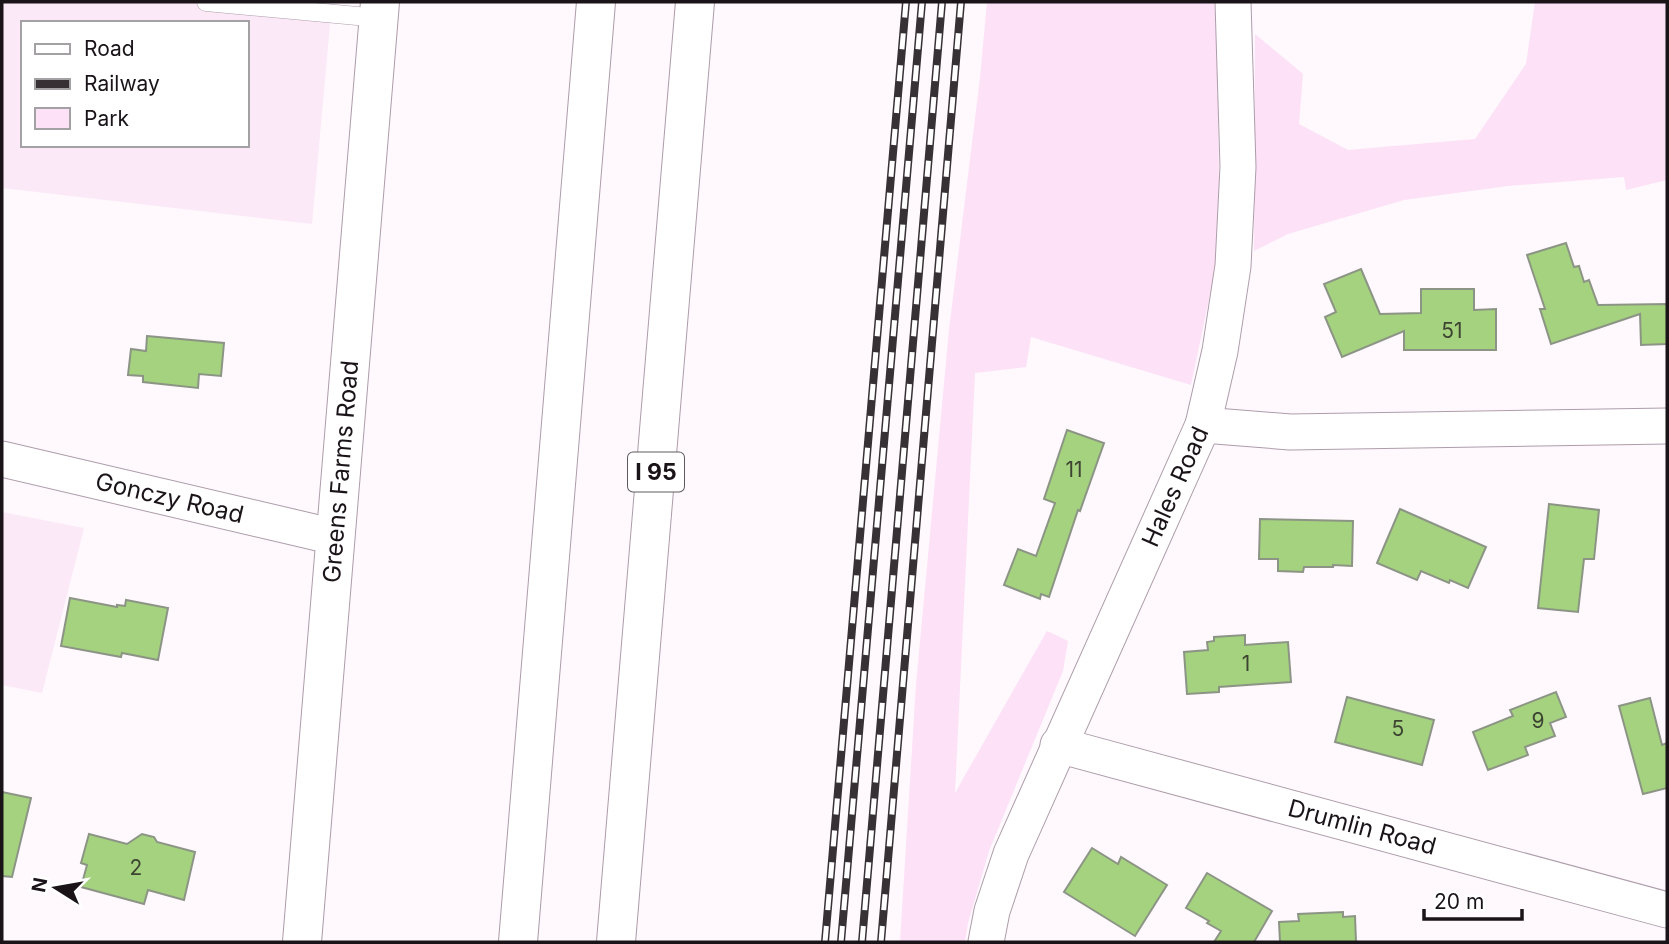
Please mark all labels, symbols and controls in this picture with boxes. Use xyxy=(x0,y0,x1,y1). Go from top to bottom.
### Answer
legend xyxy=(21,21,248,147)
text: Road xyxy=(84,36,135,61)
text: Railway xyxy=(84,71,160,96)
text: Park xyxy=(84,106,129,131)
house number: 51 xyxy=(1441,318,1463,343)
street label: Greens Farms Road xyxy=(317,359,364,584)
street label: Hales Road xyxy=(1135,422,1214,551)
road number: I 95 xyxy=(628,452,684,492)
house number: 11 xyxy=(1065,457,1083,482)
street label: Gonczy Road xyxy=(93,466,247,529)
house number: 1 xyxy=(1242,651,1250,676)
house number: 9 xyxy=(1531,708,1545,733)
house number: 5 xyxy=(1392,716,1404,741)
street label: Drumlin Road xyxy=(1285,793,1439,861)
north arrow xyxy=(21,853,91,923)
house number: 2 xyxy=(130,855,142,880)
text: N xyxy=(27,876,52,894)
scale bar xyxy=(1424,878,1522,922)
text: 20 m xyxy=(1434,889,1484,914)

